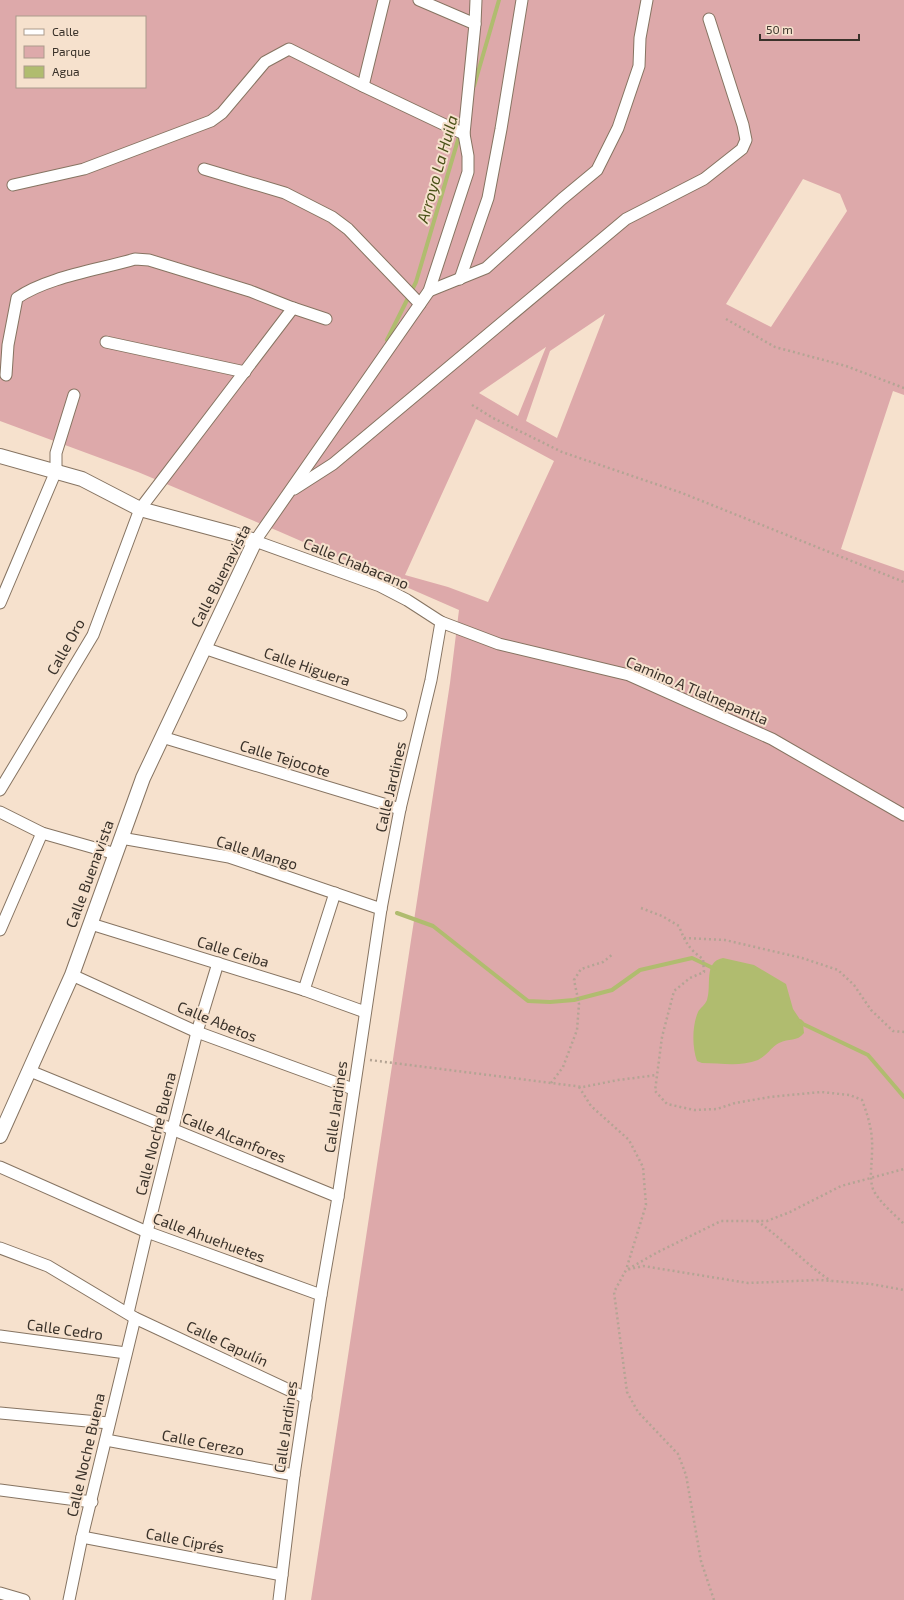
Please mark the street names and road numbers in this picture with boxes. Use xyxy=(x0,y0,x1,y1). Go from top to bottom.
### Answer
street label: Calle Buenavista xyxy=(186,521,254,630)
street label: Calle Chabacano xyxy=(301,534,412,592)
street label: Calle Oro xyxy=(42,615,88,678)
street label: Calle Higuera xyxy=(262,643,353,689)
street label: Camino A Tlalnepantla xyxy=(624,652,771,728)
street label: Calle Tejocote xyxy=(238,736,333,781)
street label: Calle Jardines xyxy=(371,740,409,834)
street label: Calle Buenavista xyxy=(61,817,117,930)
street label: Calle Mango xyxy=(214,831,300,873)
street label: Calle Ceiba xyxy=(195,932,271,971)
street label: Calle Abetos xyxy=(175,997,260,1045)
street label: Calle Jardines xyxy=(320,1060,350,1154)
street label: Calle Noche Buena xyxy=(131,1070,179,1197)
street label: Calle Alcanfores xyxy=(180,1108,289,1166)
street label: Calle Ahuehuetes xyxy=(151,1208,268,1266)
street label: Calle Cedro xyxy=(26,1315,104,1343)
street label: Calle Capulín xyxy=(184,1316,271,1370)
street label: Calle Jardines xyxy=(270,1380,300,1474)
street label: Calle Noche Buena xyxy=(62,1391,108,1518)
street label: Calle Cerezo xyxy=(160,1425,246,1459)
street label: Calle Ciprés xyxy=(144,1524,226,1556)

